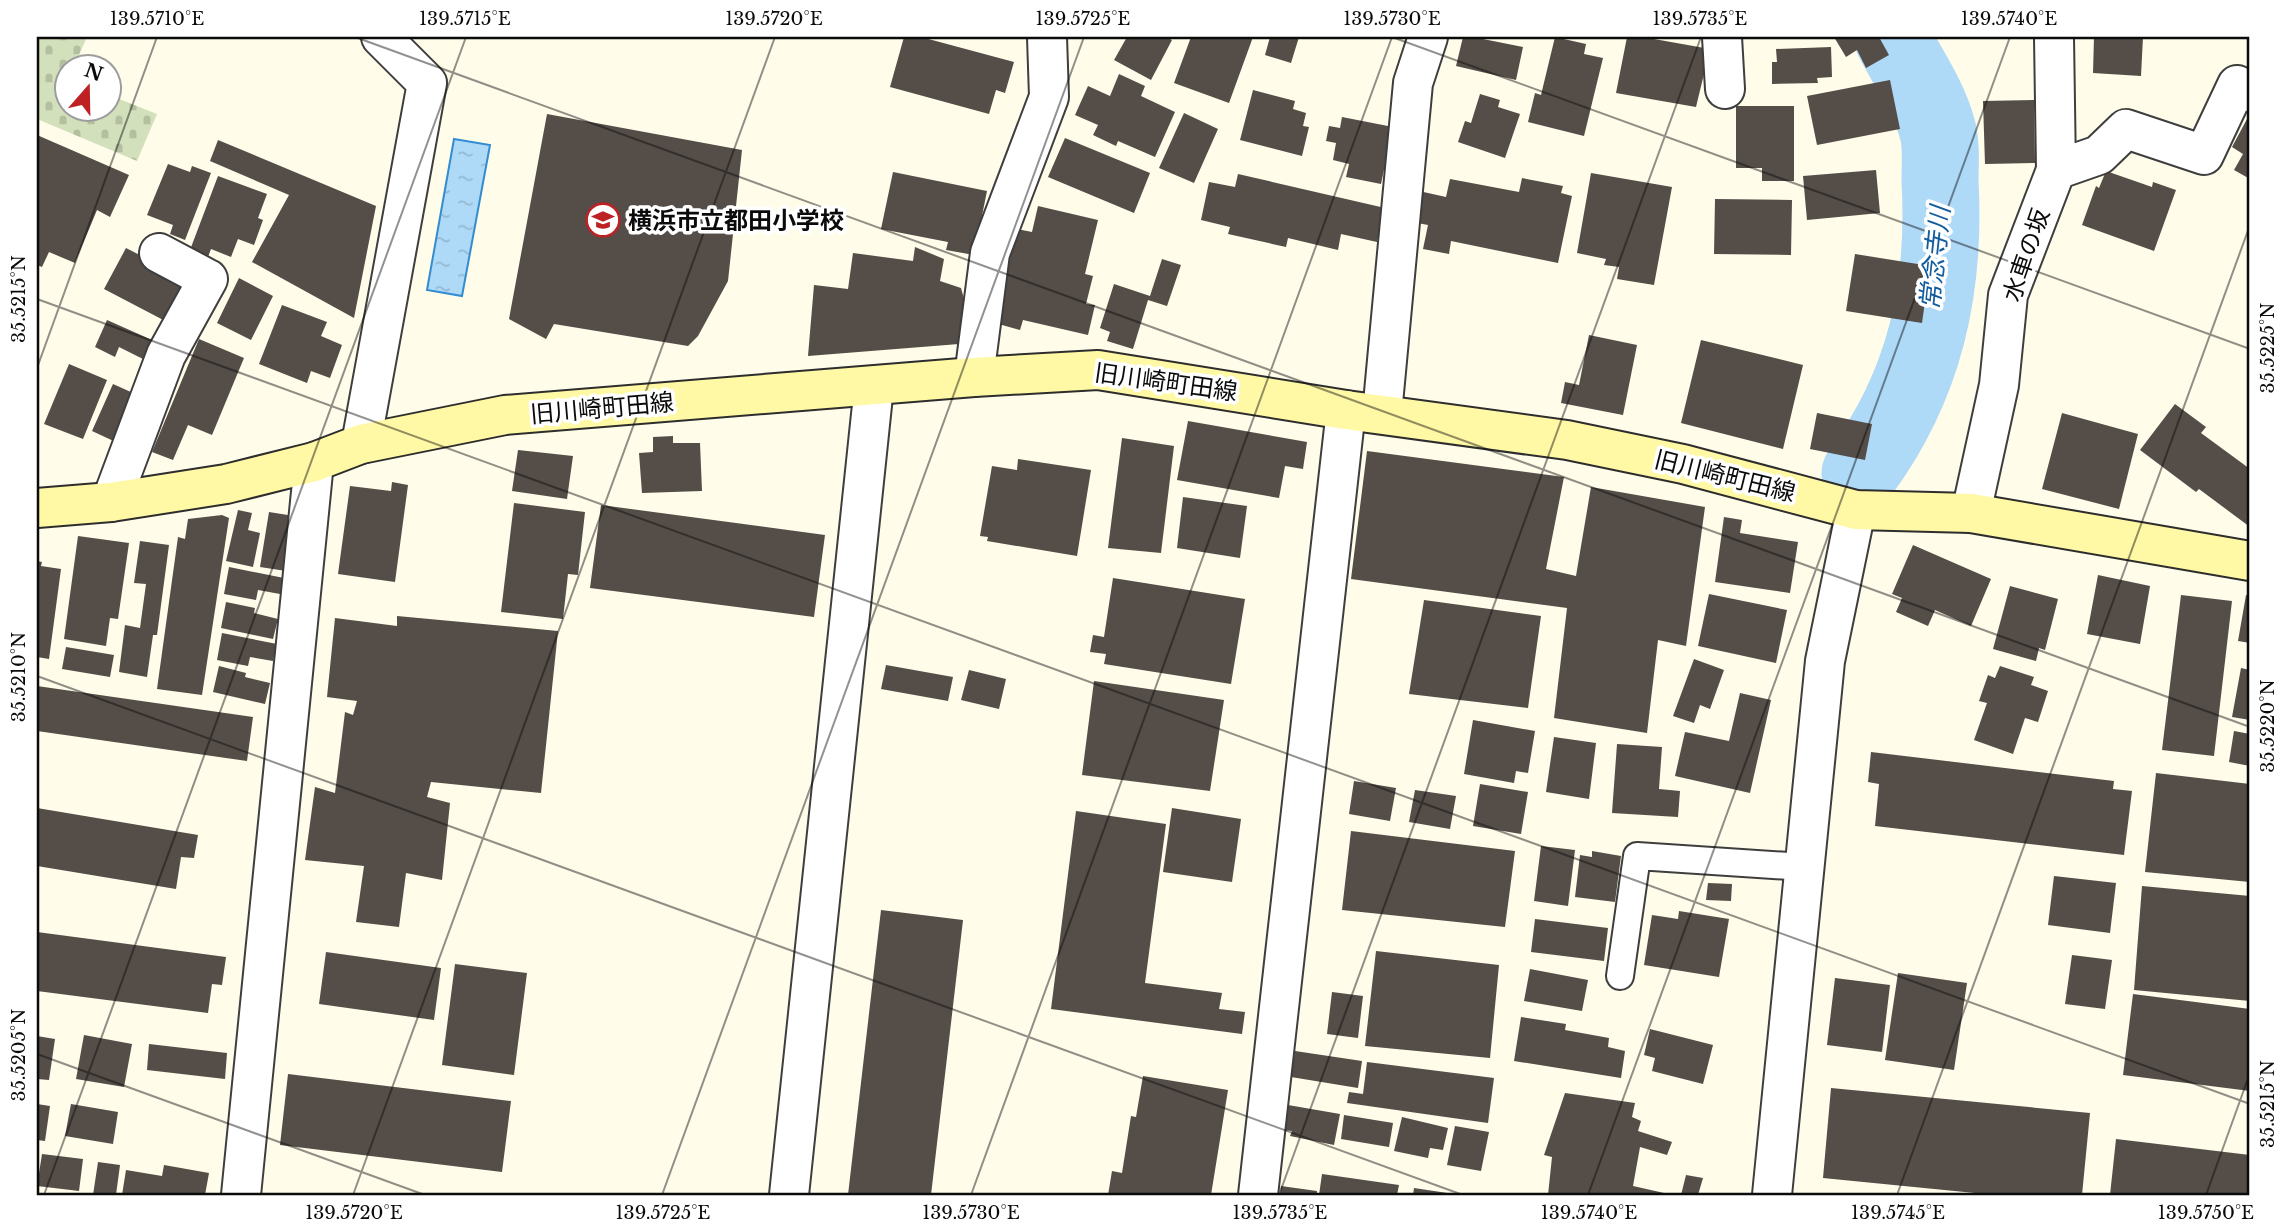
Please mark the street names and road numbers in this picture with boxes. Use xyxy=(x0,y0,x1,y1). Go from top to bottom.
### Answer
street label: 水車の坂 xyxy=(1997,205,2055,305)
street label: 旧川崎町田線 xyxy=(1093,358,1239,406)
street label: 旧川崎町田線 xyxy=(529,387,675,429)
street label: 旧川崎町田線 xyxy=(1652,445,1798,507)

